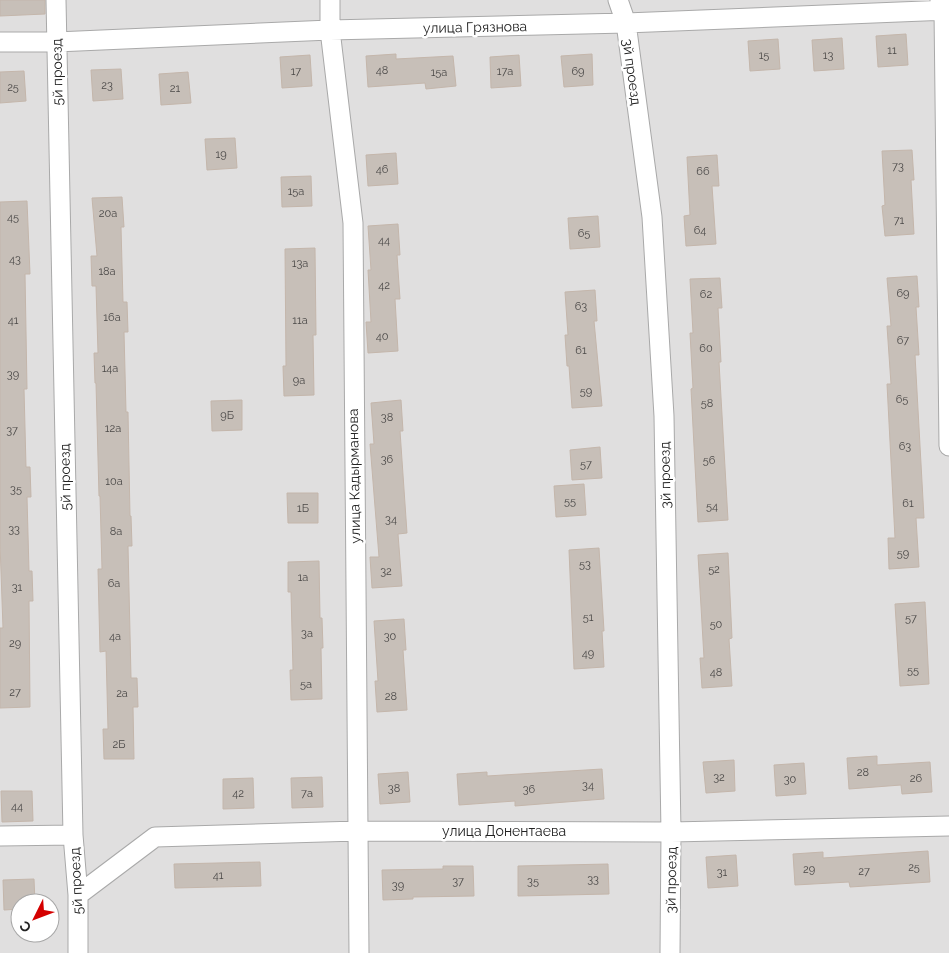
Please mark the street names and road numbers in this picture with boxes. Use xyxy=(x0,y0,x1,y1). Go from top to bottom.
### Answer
street label: улица Грязнова xyxy=(423,18,527,36)
street label: 5й проезд xyxy=(48,38,66,106)
street label: 3й проезд xyxy=(619,38,645,106)
street label: улица Кадырманова xyxy=(345,408,363,544)
street label: 3й проезд xyxy=(656,441,674,509)
street label: 5й проезд xyxy=(56,443,74,511)
street label: улица Донентаева xyxy=(442,823,566,839)
street label: 3й проезд xyxy=(662,846,680,914)
street label: 5й проезд xyxy=(66,847,86,915)

